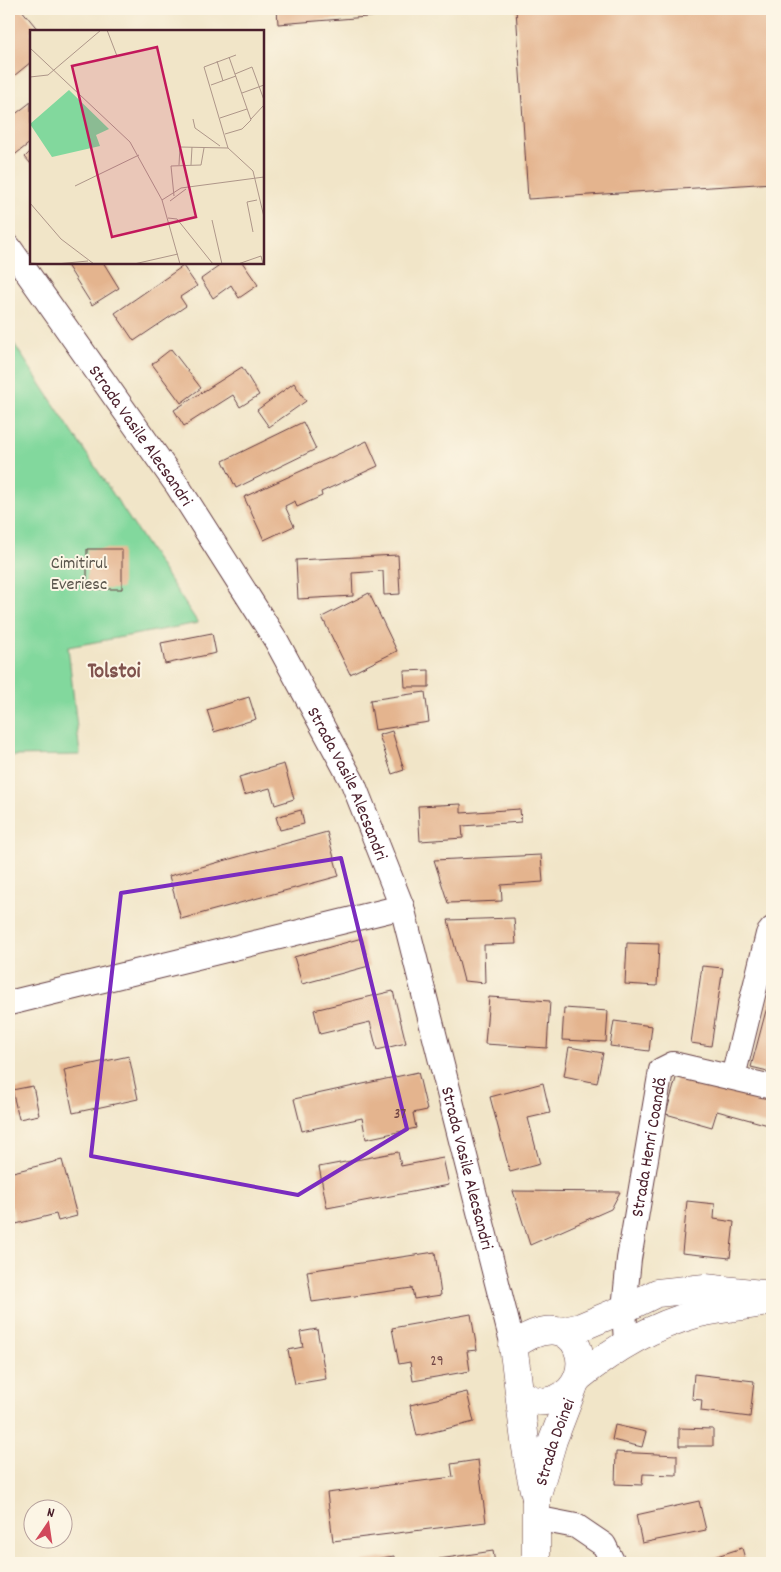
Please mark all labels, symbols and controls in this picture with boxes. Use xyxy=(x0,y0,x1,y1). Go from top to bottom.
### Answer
inset map xyxy=(30,30,264,264)
street label: Strada Vasile Alecsandri xyxy=(81,361,197,512)
park label: Cimitirul Everiesc xyxy=(51,552,108,598)
district label: Tolstoi xyxy=(87,657,141,688)
street label: Strada Vasile Alecsandri xyxy=(299,703,392,865)
street label: Strada Henri Coandă xyxy=(626,1075,675,1219)
street label: Strada Vasile Alecsandri xyxy=(433,1084,498,1253)
house number: 37 xyxy=(394,1104,406,1126)
house number: 29 xyxy=(430,1351,444,1373)
street label: Strada Doinei xyxy=(530,1395,583,1489)
north arrow xyxy=(22,1500,72,1550)
text: N xyxy=(45,1503,56,1524)

